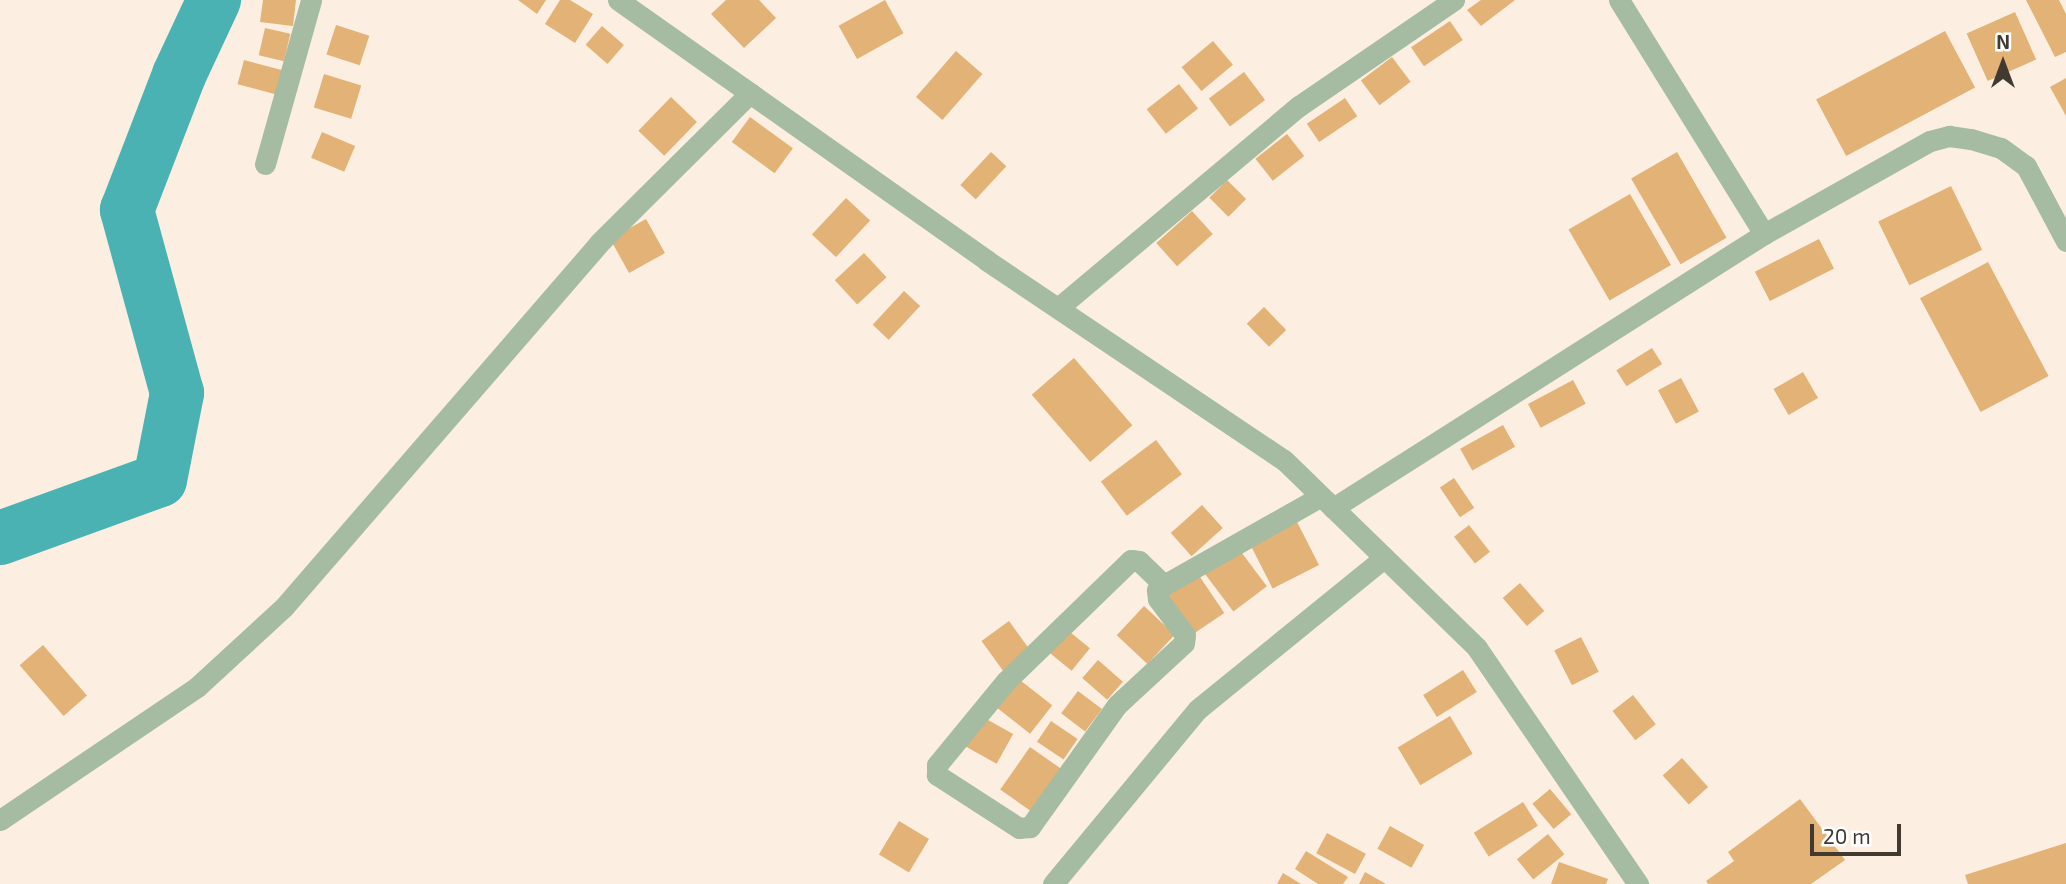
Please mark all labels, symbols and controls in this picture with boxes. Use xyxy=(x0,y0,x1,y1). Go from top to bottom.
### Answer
north arrow xyxy=(1968,28,2038,98)
text: N xyxy=(1996,30,2010,53)
scale bar xyxy=(1814,810,1905,854)
text: 20 m xyxy=(1823,823,1871,848)

